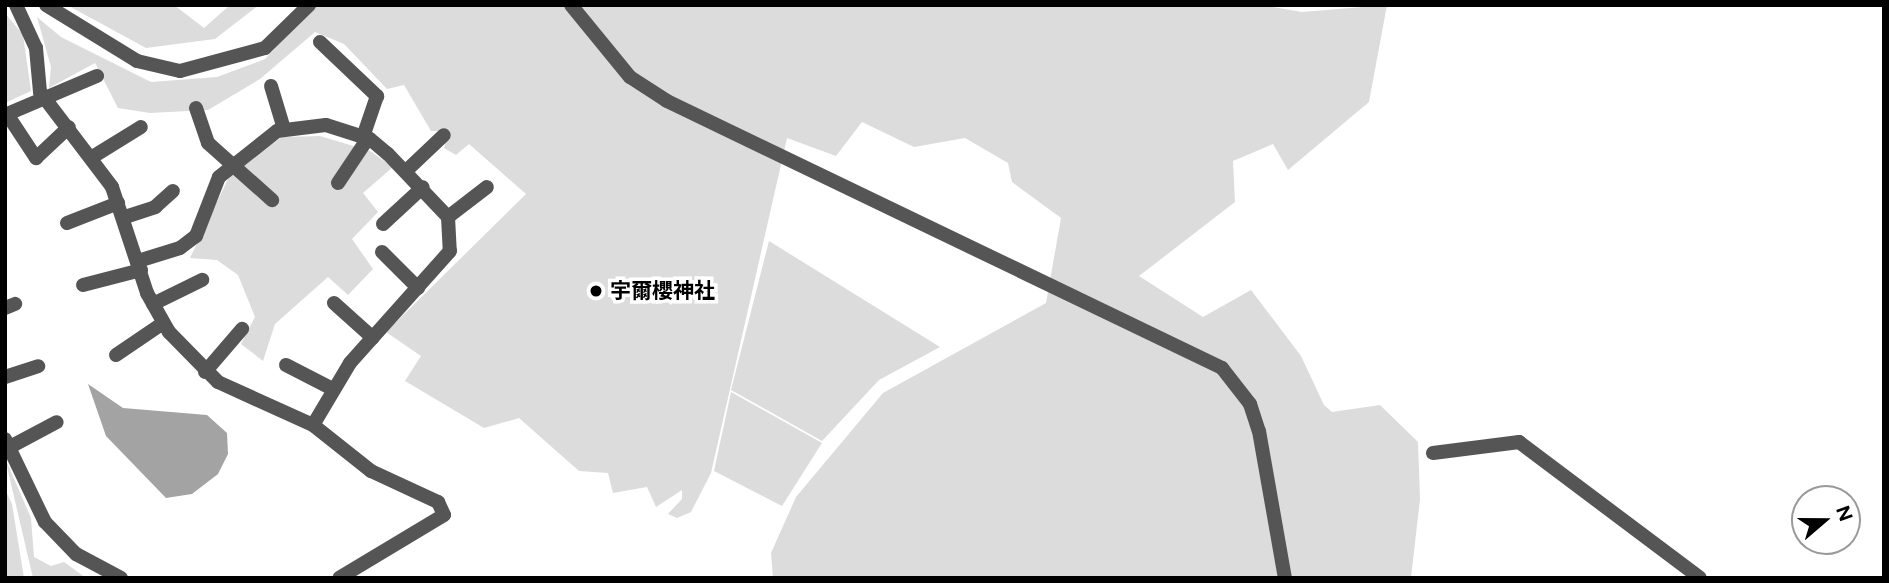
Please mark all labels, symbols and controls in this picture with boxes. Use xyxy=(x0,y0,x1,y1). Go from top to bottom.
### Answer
place label: 宇爾櫻神社 xyxy=(610,278,715,304)
marker: 宇爾櫻神社 xyxy=(588,283,604,299)
north arrow xyxy=(1791,485,1861,555)
text: N xyxy=(1831,502,1858,524)

